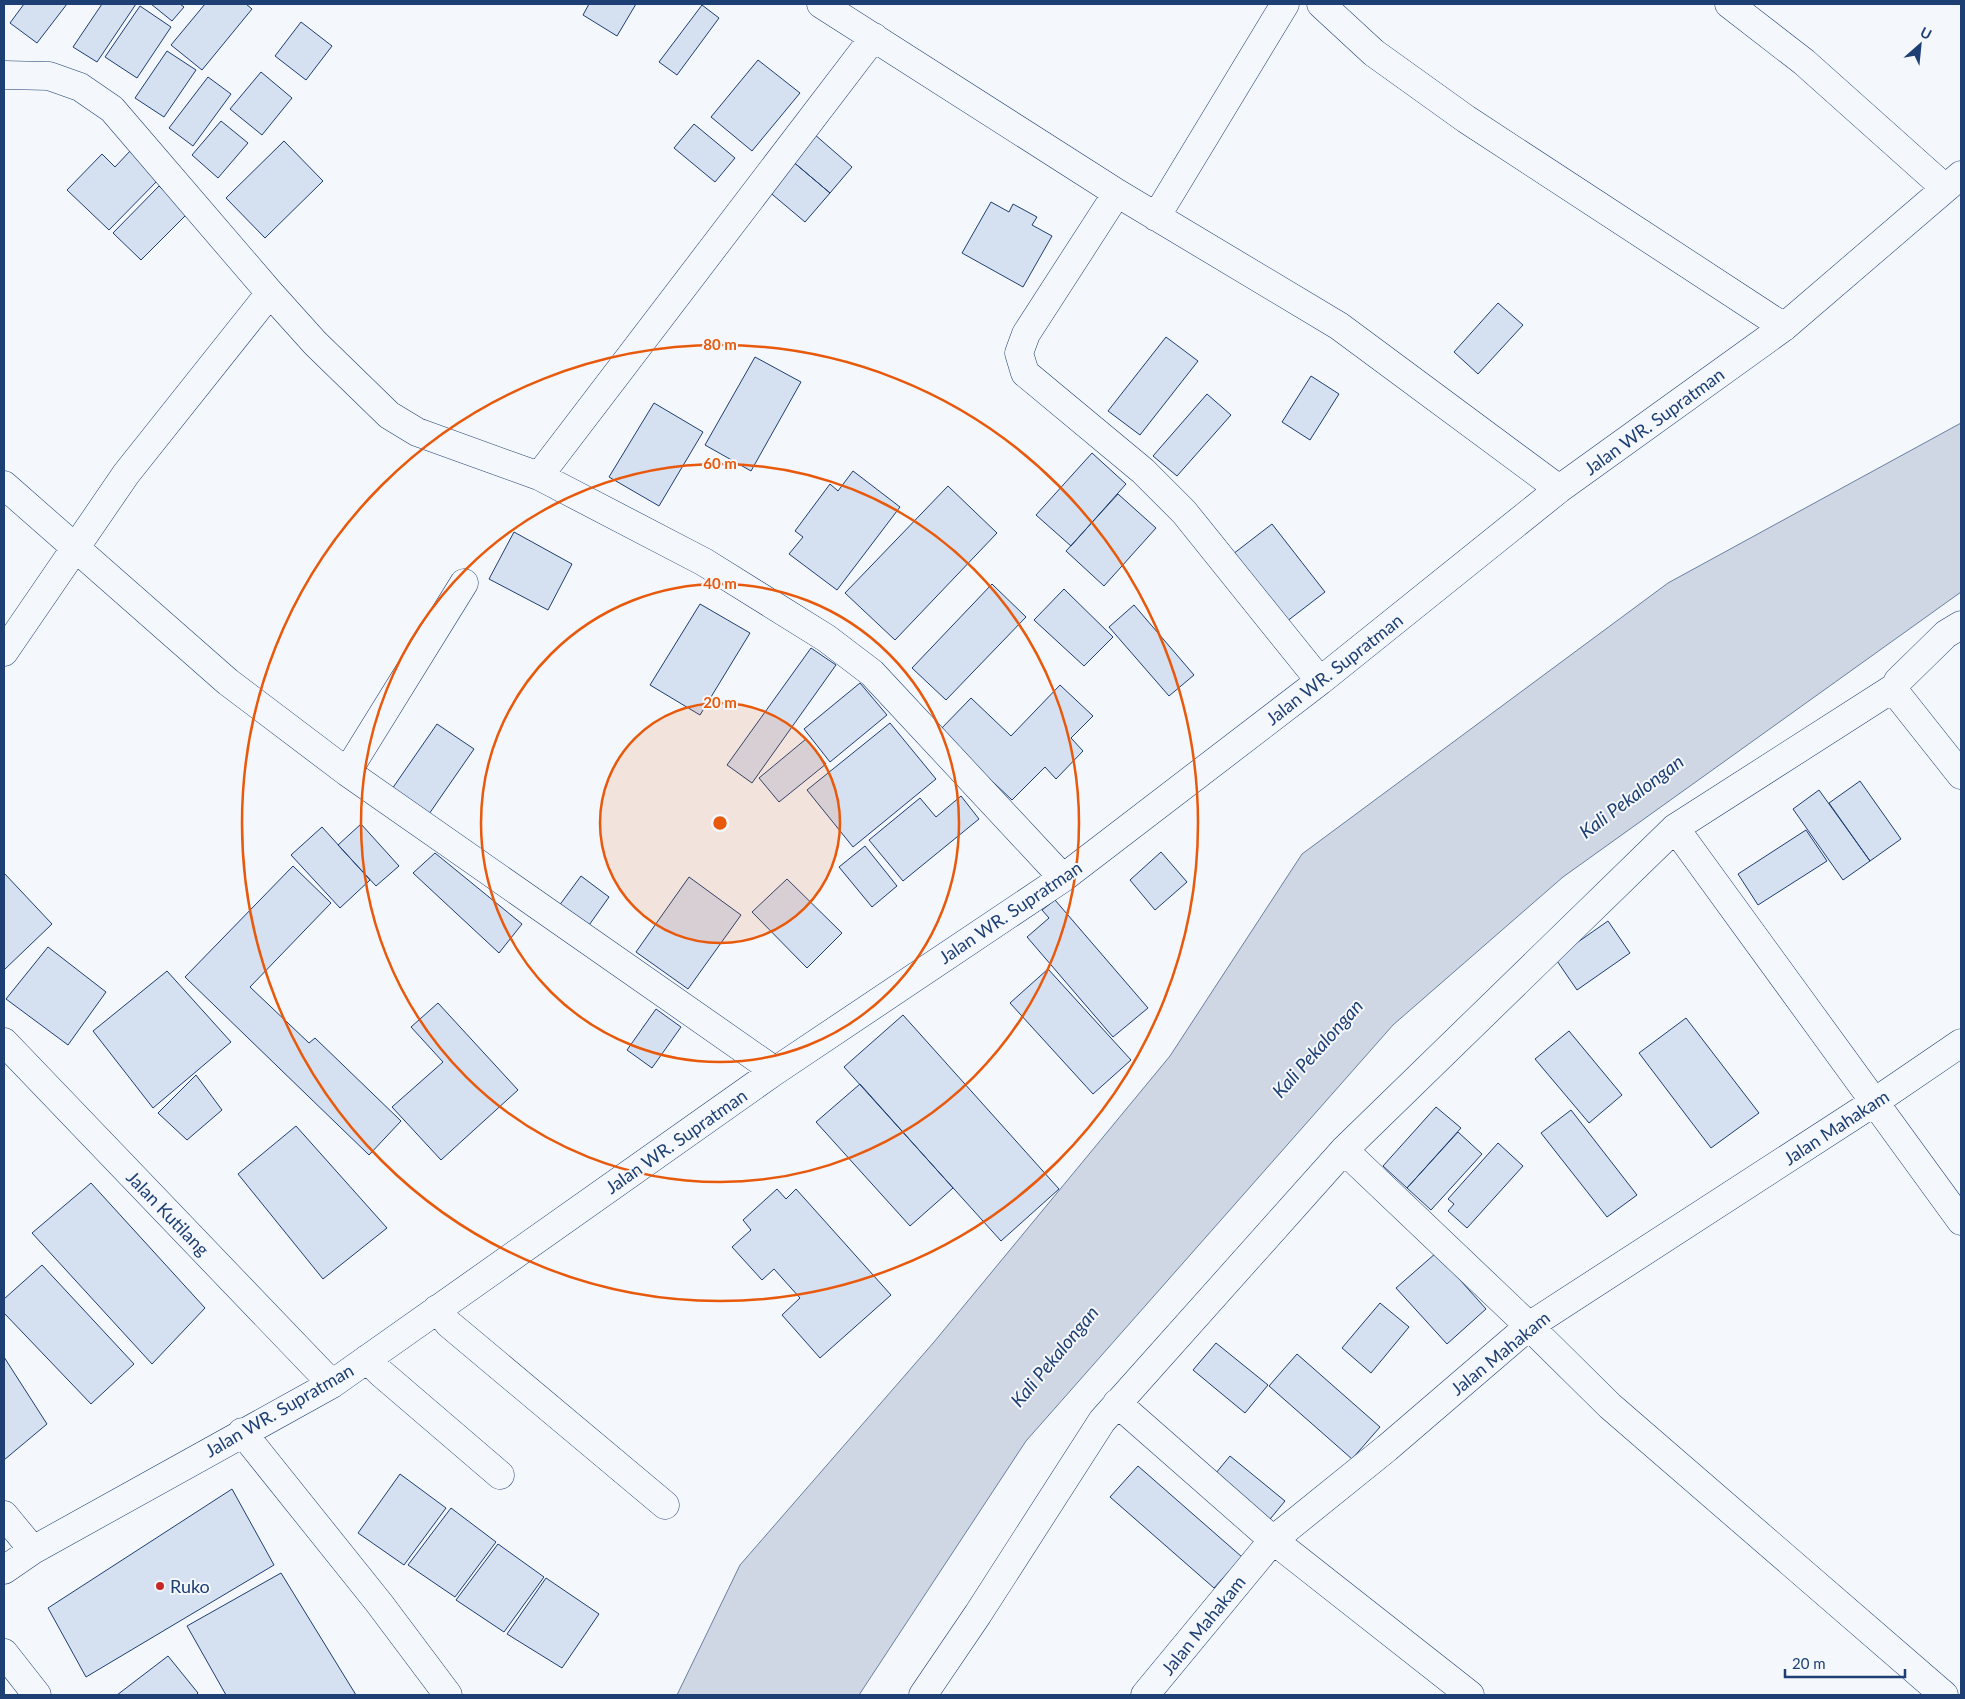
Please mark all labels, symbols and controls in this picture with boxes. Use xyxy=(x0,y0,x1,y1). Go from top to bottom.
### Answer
north arrow xyxy=(1895,20,1945,70)
text: U xyxy=(1918,23,1935,43)
text: 80 m xyxy=(703,335,737,353)
street label: Jalan WR. Supratman xyxy=(1580,363,1728,479)
text: 60 m xyxy=(703,454,737,472)
text: 40 m xyxy=(703,574,737,592)
street label: Jalan WR. Supratman xyxy=(1261,609,1407,729)
text: 20 m xyxy=(703,693,737,711)
water label: Kali Pekalongan xyxy=(1574,749,1688,843)
centre of rings xyxy=(711,814,729,832)
street label: Jalan WR. Supratman xyxy=(934,856,1086,968)
water label: Kali Pekalongan xyxy=(1267,994,1367,1102)
street label: Jalan WR. Supratman xyxy=(601,1084,751,1198)
street label: Jalan Mahakam xyxy=(1779,1085,1893,1169)
street label: Jalan Kutilang xyxy=(122,1166,214,1260)
water label: Kali Pekalongan xyxy=(1005,1301,1103,1411)
street label: Jalan Mahakam xyxy=(1446,1306,1554,1400)
street label: Jalan WR. Supratman xyxy=(201,1359,357,1461)
street label: Jalan Mahakam xyxy=(1156,1571,1250,1679)
place label: Ruko xyxy=(170,1575,210,1597)
marker: Ruko xyxy=(154,1580,166,1592)
scale bar xyxy=(1785,1646,1905,1678)
text: 20 m xyxy=(1792,1654,1826,1672)

